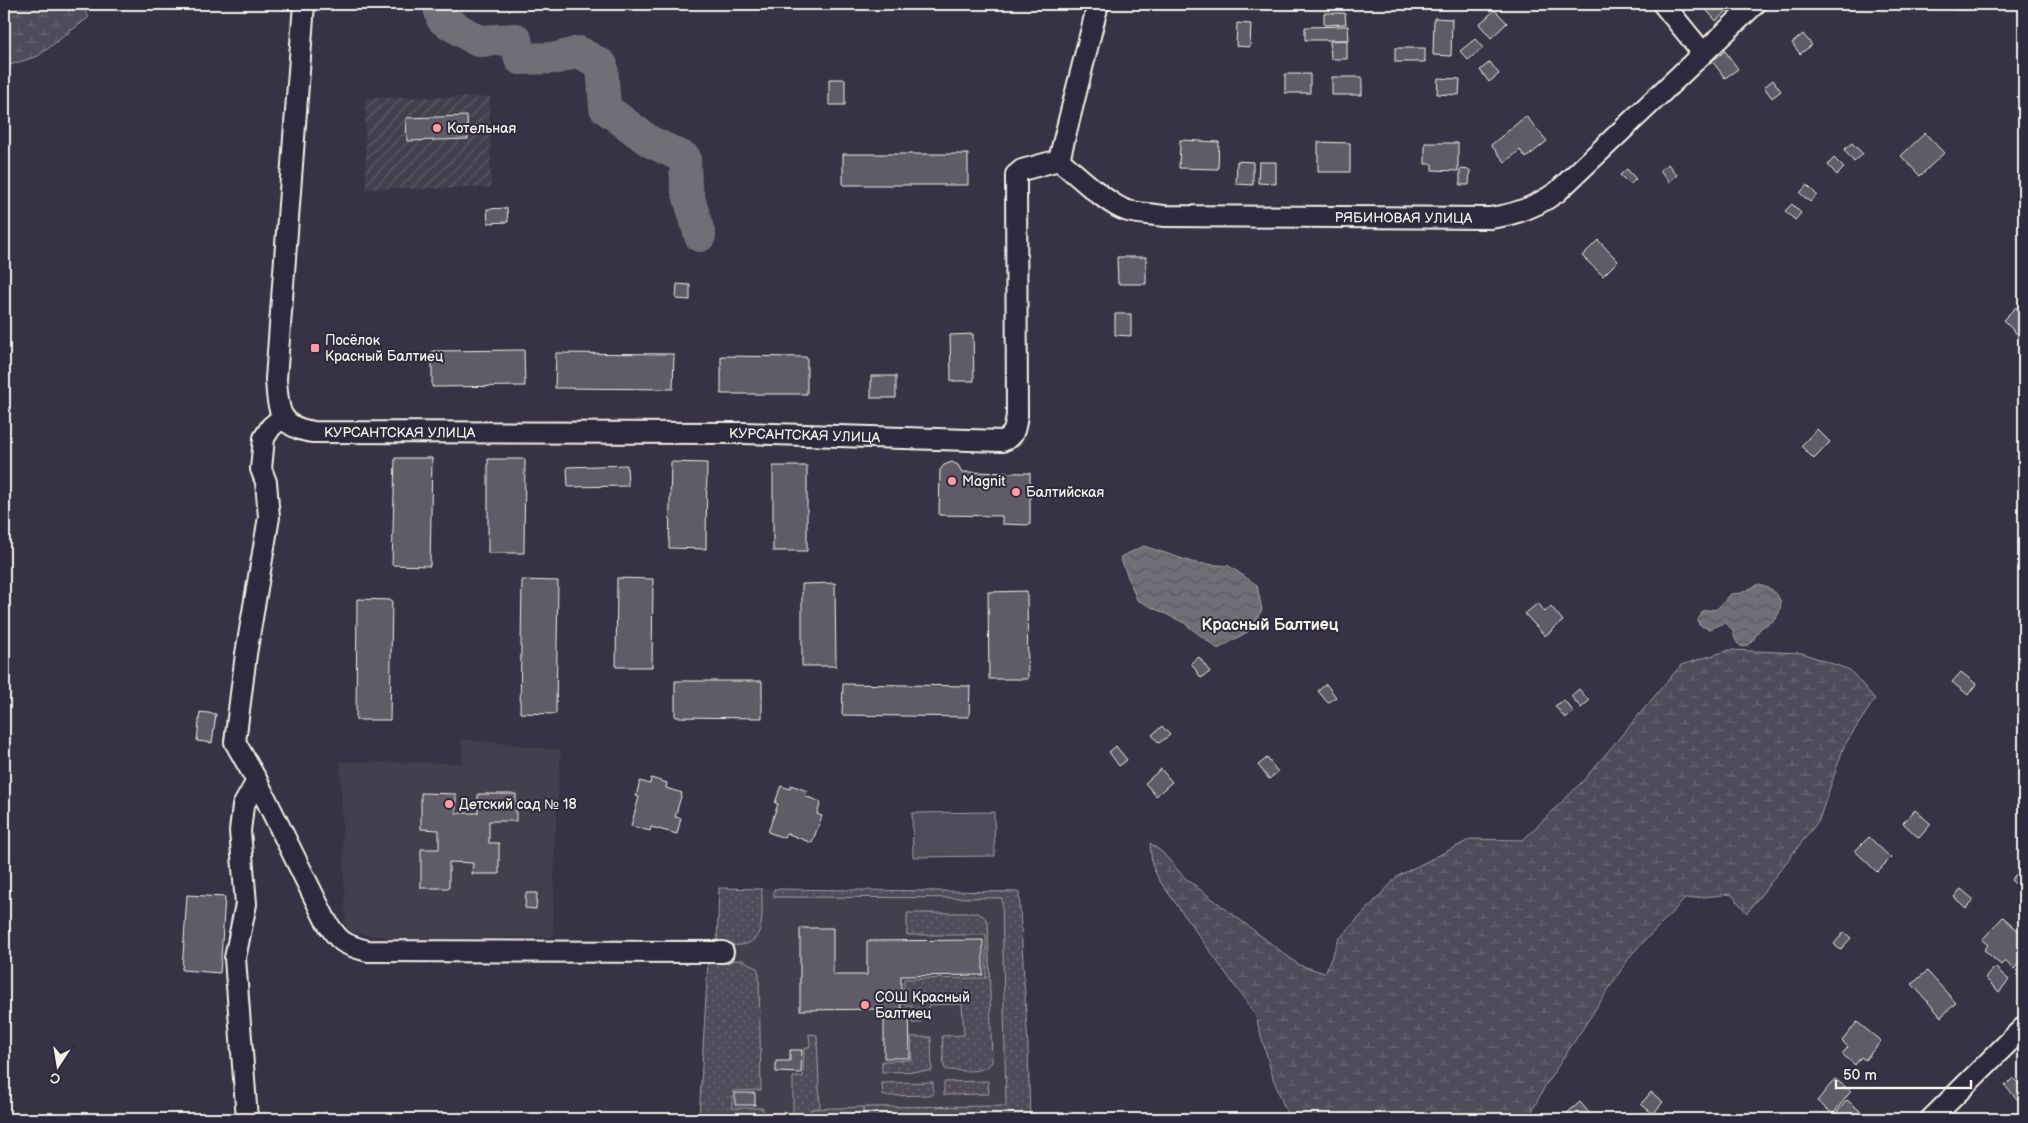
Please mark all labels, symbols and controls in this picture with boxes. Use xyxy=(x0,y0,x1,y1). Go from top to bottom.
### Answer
place label: Котельная xyxy=(447,120,516,137)
marker: Котельная xyxy=(431,122,443,134)
street label: РЯБИНОВАЯ УЛИЦА xyxy=(1334,209,1473,226)
place label: Посёлок Красный Балтиец xyxy=(325,332,443,365)
marker: Посёлок Красный Балтиец xyxy=(309,342,321,354)
street label: КУРСАНТСКАЯ УЛИЦА xyxy=(324,424,476,441)
street label: КУРСАНТСКАЯ УЛИЦА xyxy=(729,424,881,446)
place label: Magnit xyxy=(962,473,1006,490)
marker: Magnit xyxy=(946,475,958,487)
place label: Балтийская xyxy=(1026,484,1105,501)
marker: Балтийская xyxy=(1010,486,1022,498)
district label: Красный Балтиец xyxy=(1202,616,1339,635)
place label: Детский сад № 18 xyxy=(459,796,577,813)
marker: Детский сад № 18 xyxy=(443,798,455,810)
place label: СОШ Красный Балтиец xyxy=(875,989,970,1022)
marker: СОШ Красный Балтиец xyxy=(859,999,871,1011)
north arrow xyxy=(32,1040,82,1090)
scale bar xyxy=(1836,1058,1970,1090)
text: 50 m xyxy=(1843,1066,1877,1085)
text: С xyxy=(49,1069,62,1088)

